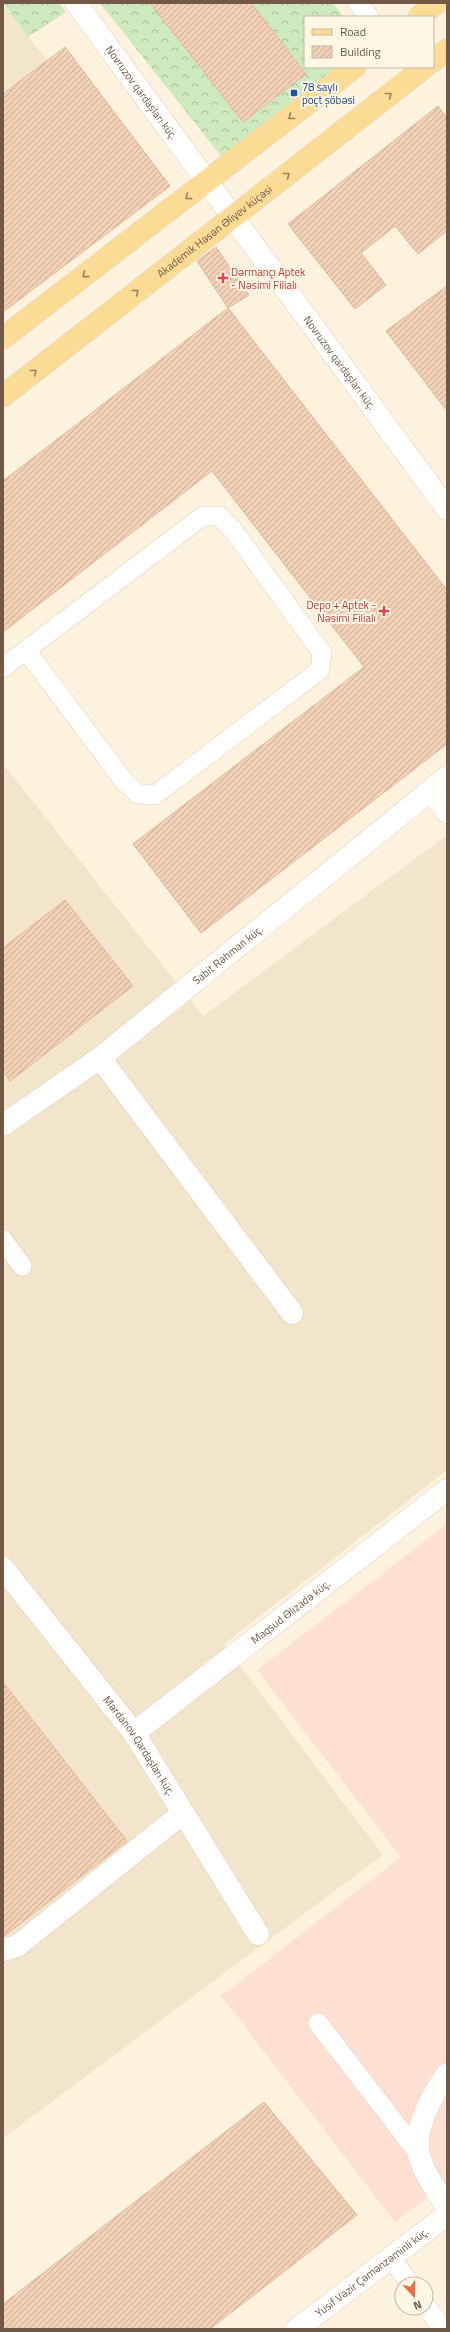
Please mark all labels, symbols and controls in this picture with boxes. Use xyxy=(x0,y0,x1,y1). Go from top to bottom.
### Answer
legend xyxy=(304,16,434,68)
text: Road xyxy=(340,22,366,41)
street label: Novruzov qardaşları küç. xyxy=(102,42,181,143)
text: Building xyxy=(340,42,381,61)
place label: 78 saylı poçt şöbəsi xyxy=(302,79,355,108)
marker: 78 saylı poçt şöbəsi xyxy=(289,88,299,98)
one-way arrow xyxy=(385,93,392,100)
one-way arrow xyxy=(288,112,295,119)
one-way arrow xyxy=(282,173,289,180)
street label: Akademik Həsən Əliyev küçəsi xyxy=(153,181,275,281)
one-way arrow xyxy=(186,192,193,199)
place label: Dərmançı Aptek - Nəsimi Filialı xyxy=(231,264,306,293)
one-way arrow xyxy=(82,271,89,278)
marker: Dərmançı Aptek - Nəsimi Filialı xyxy=(218,273,228,283)
one-way arrow xyxy=(132,290,139,297)
street label: Novruzov qardaşları küç. xyxy=(300,312,380,413)
one-way arrow xyxy=(29,370,36,377)
place label: Depo + Aptek - Nəsimi Filialı xyxy=(307,597,376,626)
marker: Depo + Aptek - Nəsimi Filialı xyxy=(379,606,389,616)
street label: Sabit Rəhman küç. xyxy=(189,921,266,988)
street label: Maqsud Əlizadə küç. xyxy=(247,1576,333,1647)
street label: Mərdanov Qardaşları küç. xyxy=(99,1692,179,1799)
street label: Yusif Vəzir Çəmənzəminli küç. xyxy=(312,2224,432,2320)
north arrow xyxy=(394,2276,434,2316)
text: N xyxy=(411,2297,424,2314)

